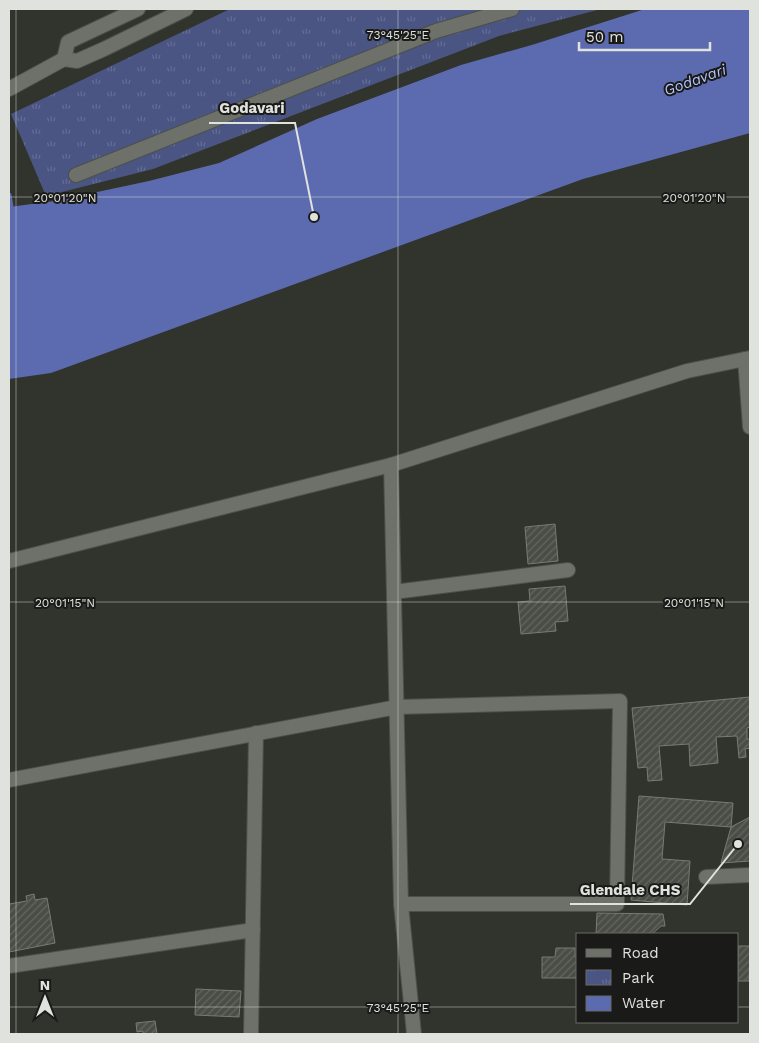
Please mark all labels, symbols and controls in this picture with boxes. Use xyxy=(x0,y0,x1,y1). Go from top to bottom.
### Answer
scale bar xyxy=(579,20,710,52)
text: 73°45'25"E xyxy=(367,28,430,42)
text: 50 m xyxy=(586,28,623,46)
water label: Godavari xyxy=(662,60,730,100)
callout: Godavari xyxy=(209,93,295,123)
text: Godavari xyxy=(219,99,285,117)
text: 20°01'20"N xyxy=(33,191,97,205)
text: 20°01'20"N xyxy=(662,191,726,205)
text: 20°01'15"N xyxy=(35,596,95,610)
text: 20°01'15"N xyxy=(664,596,724,610)
callout: Glendale CHS xyxy=(570,874,690,904)
text: Glendale CHS xyxy=(580,881,681,899)
legend xyxy=(576,933,739,1023)
text: Road xyxy=(622,944,659,962)
text: Park xyxy=(622,969,655,987)
north arrow xyxy=(20,973,70,1023)
text: N xyxy=(40,977,50,993)
text: Water xyxy=(622,994,665,1012)
text: 73°45'25"E xyxy=(367,1001,430,1015)

